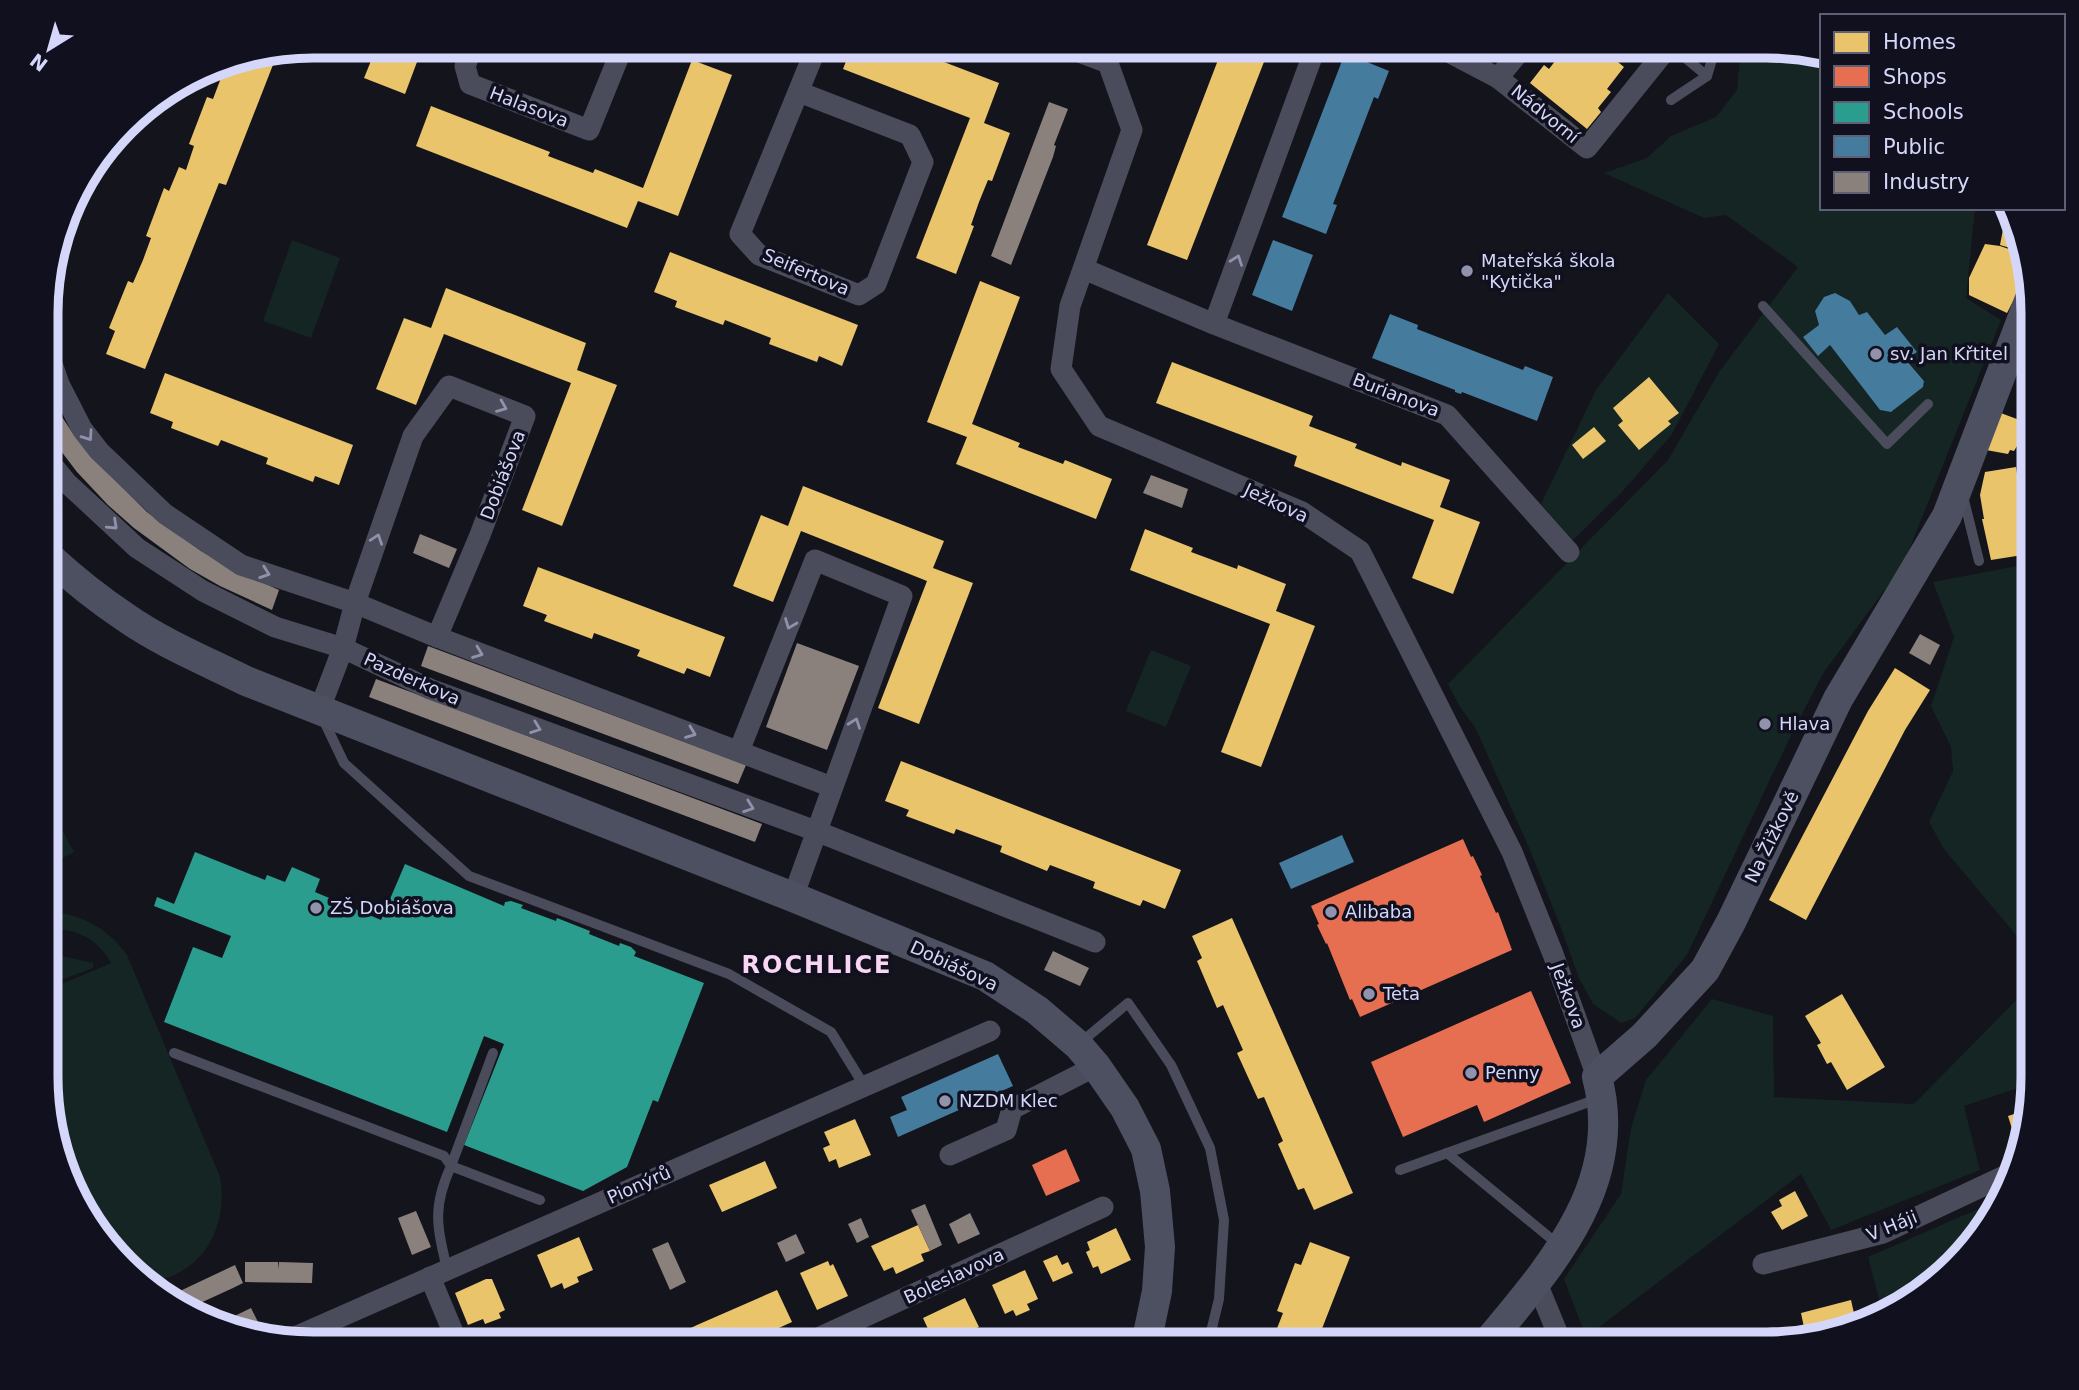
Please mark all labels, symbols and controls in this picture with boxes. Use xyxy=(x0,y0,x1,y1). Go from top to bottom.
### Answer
north arrow xyxy=(14,14,84,84)
legend xyxy=(1820,14,2065,210)
text: Homes xyxy=(1883,30,1956,54)
text: N xyxy=(26,49,52,76)
text: Shops xyxy=(1883,65,1947,89)
street label: Nádvorní xyxy=(1507,80,1584,148)
street label: Halasova xyxy=(487,82,572,131)
text: Schools xyxy=(1883,100,1964,124)
text: Public xyxy=(1883,135,1945,159)
text: Industry xyxy=(1883,170,1969,194)
street label: Seifertova xyxy=(760,244,853,299)
place label: Mateřská škola "Kytička" xyxy=(1481,250,1616,292)
one-way arrow xyxy=(1229,254,1243,266)
marker: Mateřská škola "Kytička" xyxy=(1459,263,1475,279)
place label: sv. Jan Křtitel xyxy=(1890,343,2008,364)
marker: sv. Jan Křtitel xyxy=(1868,346,1884,362)
street label: Burianova xyxy=(1350,368,1443,421)
one-way arrow xyxy=(495,398,507,412)
street label: Dobiášova xyxy=(476,427,529,523)
one-way arrow xyxy=(80,428,92,441)
street label: Ježkova xyxy=(1240,478,1312,526)
one-way arrow xyxy=(105,517,118,530)
one-way arrow xyxy=(369,533,383,545)
one-way arrow xyxy=(259,565,271,579)
one-way arrow xyxy=(785,617,799,629)
one-way arrow xyxy=(472,644,484,658)
street label: Pazderkova xyxy=(361,648,463,709)
place label: Hlava xyxy=(1779,713,1830,734)
marker: Hlava xyxy=(1757,716,1773,732)
one-way arrow xyxy=(847,717,861,729)
one-way arrow xyxy=(529,720,541,734)
one-way arrow xyxy=(685,725,697,739)
street label: Na Žižkově xyxy=(1740,787,1803,886)
one-way arrow xyxy=(743,798,755,812)
place label: ZŠ Dobiášova xyxy=(330,897,454,918)
marker: ZŠ Dobiášova xyxy=(308,900,324,916)
place label: Alibaba xyxy=(1345,901,1412,922)
marker: Alibaba xyxy=(1323,904,1339,920)
street label: Dobiášova xyxy=(907,936,1001,995)
district label: ROCHLICE xyxy=(742,951,892,979)
street label: Ježkova xyxy=(1547,959,1590,1032)
place label: Teta xyxy=(1382,983,1420,1004)
marker: Teta xyxy=(1361,986,1377,1002)
place label: Penny xyxy=(1485,1062,1540,1083)
marker: Penny xyxy=(1463,1065,1479,1081)
place label: NZDM Klec xyxy=(959,1090,1058,1111)
marker: NZDM Klec xyxy=(937,1093,953,1109)
street label: Pionýrů xyxy=(604,1161,674,1208)
street label: V Háji xyxy=(1863,1206,1920,1245)
street label: Boleslavova xyxy=(900,1243,1007,1308)

